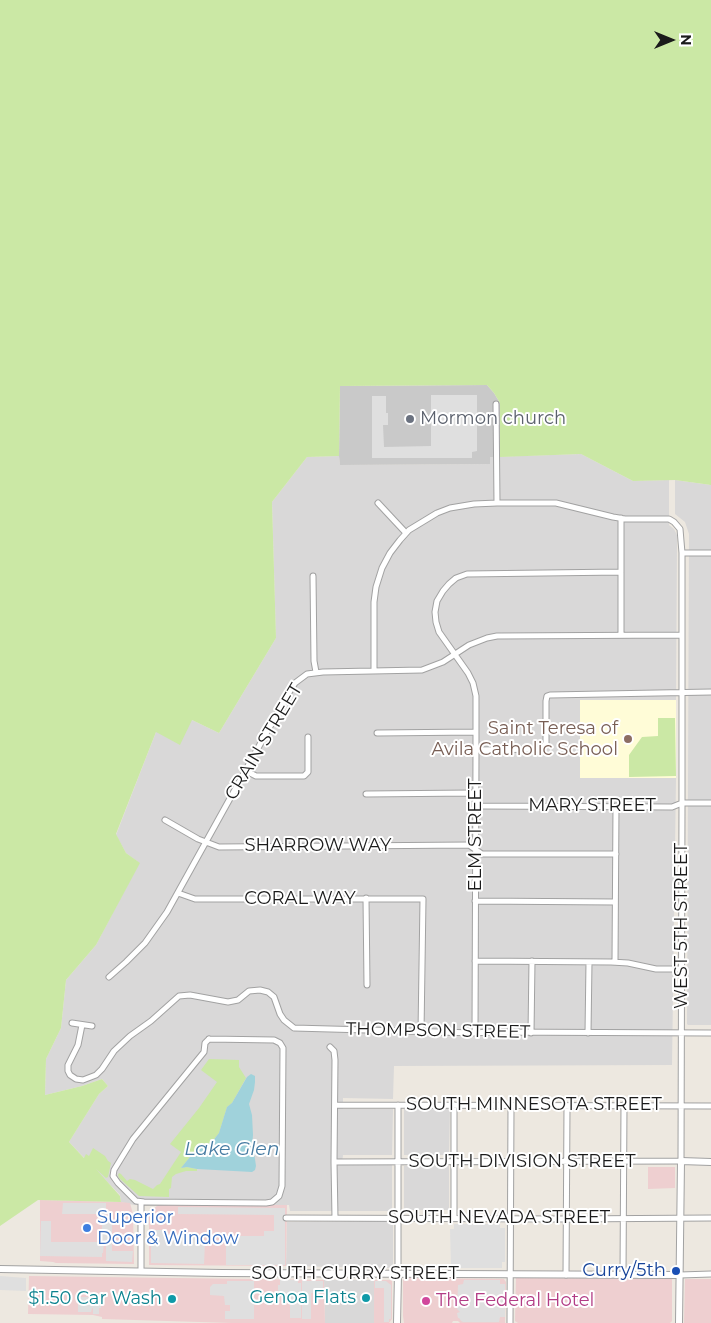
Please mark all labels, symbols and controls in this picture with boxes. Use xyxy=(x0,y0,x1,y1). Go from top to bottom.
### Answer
north arrow xyxy=(646,15,696,65)
text: N xyxy=(677,34,695,46)
place label: Mormon church xyxy=(420,408,566,430)
marker: Mormon church xyxy=(404,413,416,425)
street label: CRAIN STREET xyxy=(221,680,307,804)
place label: Saint Teresa of Avila Catholic School xyxy=(432,718,618,761)
marker: Saint Teresa of Avila Catholic School xyxy=(622,733,634,745)
street label: ELM STREET xyxy=(465,778,487,892)
street label: MARY STREET xyxy=(528,795,656,817)
street label: SHARROW WAY xyxy=(245,835,391,857)
street label: WEST 5TH STREET xyxy=(671,843,693,1009)
street label: CORAL WAY xyxy=(244,888,356,910)
street label: THOMPSON STREET xyxy=(346,1019,530,1043)
street label: SOUTH MINNESOTA STREET xyxy=(406,1094,662,1116)
water label: Lake Glen xyxy=(184,1138,280,1160)
street label: SOUTH DIVISION STREET xyxy=(408,1151,636,1173)
place label: Superior Door & Window xyxy=(97,1207,239,1250)
street label: SOUTH NEVADA STREET xyxy=(388,1207,610,1229)
marker: Superior Door & Window xyxy=(81,1222,93,1234)
place label: Curry/5th xyxy=(582,1260,666,1282)
street label: SOUTH CURRY STREET xyxy=(251,1263,459,1285)
marker: Curry/5th xyxy=(670,1265,682,1277)
place label: Genoa Flats xyxy=(250,1287,356,1309)
place label: $1.50 Car Wash xyxy=(28,1288,162,1310)
place label: The Federal Hotel xyxy=(436,1290,594,1312)
marker: Genoa Flats xyxy=(360,1292,372,1304)
marker: $1.50 Car Wash xyxy=(166,1293,178,1305)
marker: The Federal Hotel xyxy=(420,1295,432,1307)

